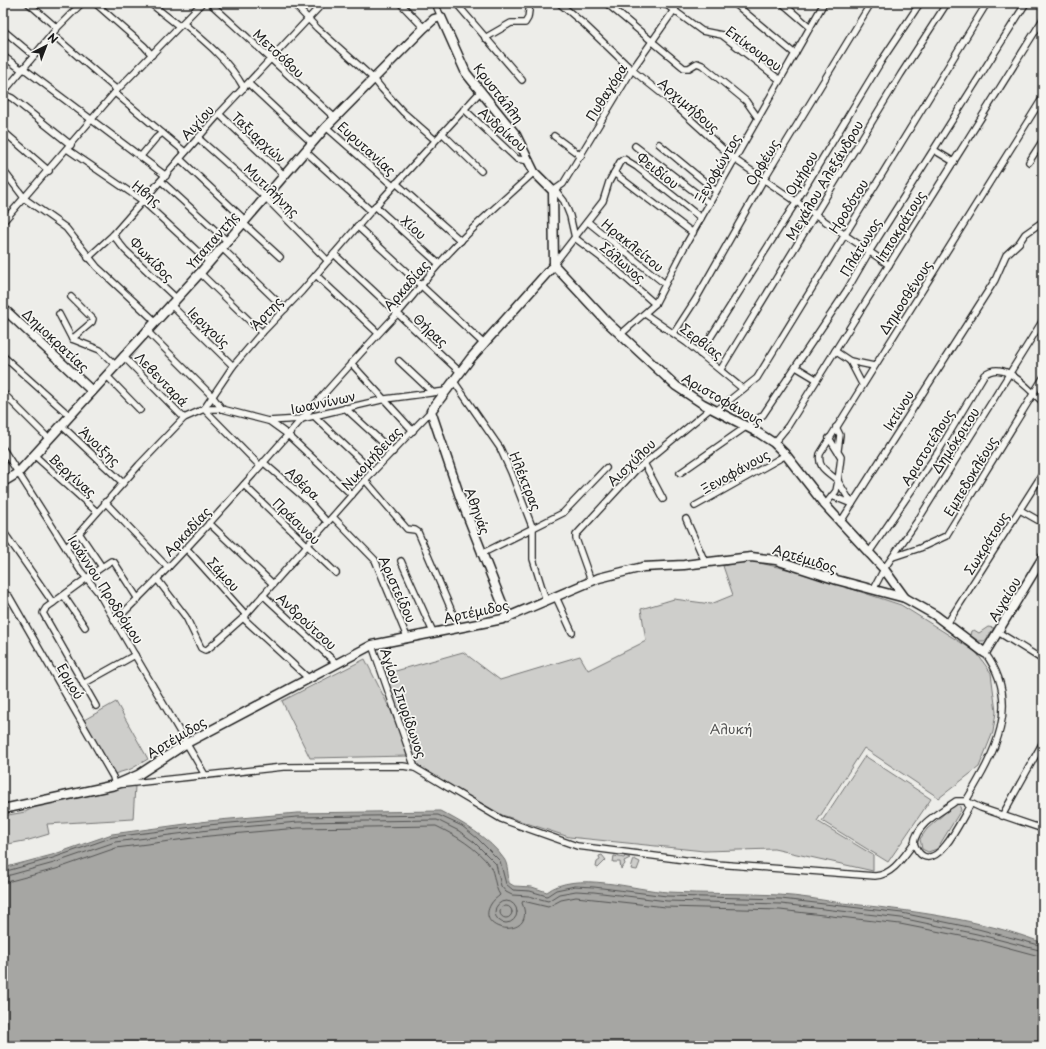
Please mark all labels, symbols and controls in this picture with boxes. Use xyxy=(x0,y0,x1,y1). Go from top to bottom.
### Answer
street label: Επίκουρου xyxy=(722,21,786,75)
street label: Μετσόβου xyxy=(249,24,309,82)
north arrow xyxy=(26,26,66,66)
text: N xyxy=(44,29,62,48)
street label: Κρυστάλλη xyxy=(470,59,528,127)
street label: Πυθαγόρα xyxy=(581,59,631,124)
street label: Αρχιμήδους xyxy=(654,73,724,137)
street label: Αιγίου xyxy=(176,100,218,144)
street label: Ανδρίκου xyxy=(475,103,531,155)
street label: Ταξιαρχών xyxy=(228,107,290,167)
street label: Μεγάλου Αλεξάνδρου xyxy=(781,116,867,244)
street label: Ευρυτανίας xyxy=(334,117,400,179)
street label: Ξενοφώντος xyxy=(690,130,745,206)
street label: Ορφέως xyxy=(741,135,784,189)
street label: Φειδίου xyxy=(633,147,683,193)
street label: Ομήρου xyxy=(780,147,822,199)
street label: Μυτιλήνης xyxy=(240,159,304,221)
street label: Ηβης xyxy=(128,175,166,211)
street label: Ηροδότου xyxy=(824,175,872,237)
street label: Ιπποκράτους xyxy=(870,186,930,265)
street label: Υπαπαντής xyxy=(182,207,243,273)
street label: Χίου xyxy=(397,211,431,243)
street label: Ηρακλείτου xyxy=(598,214,668,276)
street label: Πλάτωνος xyxy=(835,214,885,280)
street label: Φωκίδος xyxy=(125,232,179,286)
street label: Σόλωνος xyxy=(596,237,650,287)
street label: Αρκαδίας xyxy=(379,255,433,314)
street label: Δημοσθένους xyxy=(874,256,936,338)
street label: Άρτης xyxy=(245,292,287,334)
street label: Ιεριχούς xyxy=(184,302,234,352)
street label: Δημοκρατίας xyxy=(18,304,94,376)
street label: Θήρας xyxy=(409,309,453,351)
street label: Σερβίας xyxy=(677,319,728,364)
street label: Λεβενταρά xyxy=(131,348,193,411)
street label: Αριστοφάνους xyxy=(679,368,768,430)
street label: Ιωαννίνων xyxy=(289,386,357,418)
street label: Ικτίνου xyxy=(878,386,918,434)
street label: Δημόκριτου xyxy=(927,403,983,477)
street label: Αριστοτέλους xyxy=(896,405,958,489)
street label: Άνοιξης xyxy=(75,422,125,470)
street label: Νικομήδειας xyxy=(337,422,406,494)
street label: Εμπεδοκλέους xyxy=(939,432,1002,520)
street label: Αισχύλου xyxy=(603,434,659,490)
street label: Ξενοφάνους xyxy=(697,444,773,498)
street label: Βεργίνας xyxy=(45,449,101,501)
street label: Ηλέκτρας xyxy=(506,449,546,513)
street label: Αθέρα xyxy=(282,462,325,504)
street label: Αθηνάς xyxy=(461,485,495,537)
street label: Πράσινου xyxy=(269,493,325,549)
street label: Αρκαδίας xyxy=(159,502,215,560)
street label: Σωκράτους xyxy=(959,508,1013,578)
street label: Ιωάννου Προδρόμου xyxy=(64,531,148,647)
street label: Αρτέμιδος xyxy=(771,539,840,577)
street label: Σάμου xyxy=(204,553,244,595)
street label: Αριστείδου xyxy=(375,553,421,625)
street label: Αιγαίου xyxy=(983,573,1025,625)
street label: Ανδρούτσου xyxy=(273,588,341,654)
street label: Αρτέμιδος xyxy=(442,595,511,627)
street label: Αγίου Σπυρίδωνος xyxy=(376,645,432,761)
street label: Ερμού xyxy=(53,660,89,702)
street label: Αρτέμιδος xyxy=(143,712,210,762)
park label: Αλυκή xyxy=(710,719,752,738)

